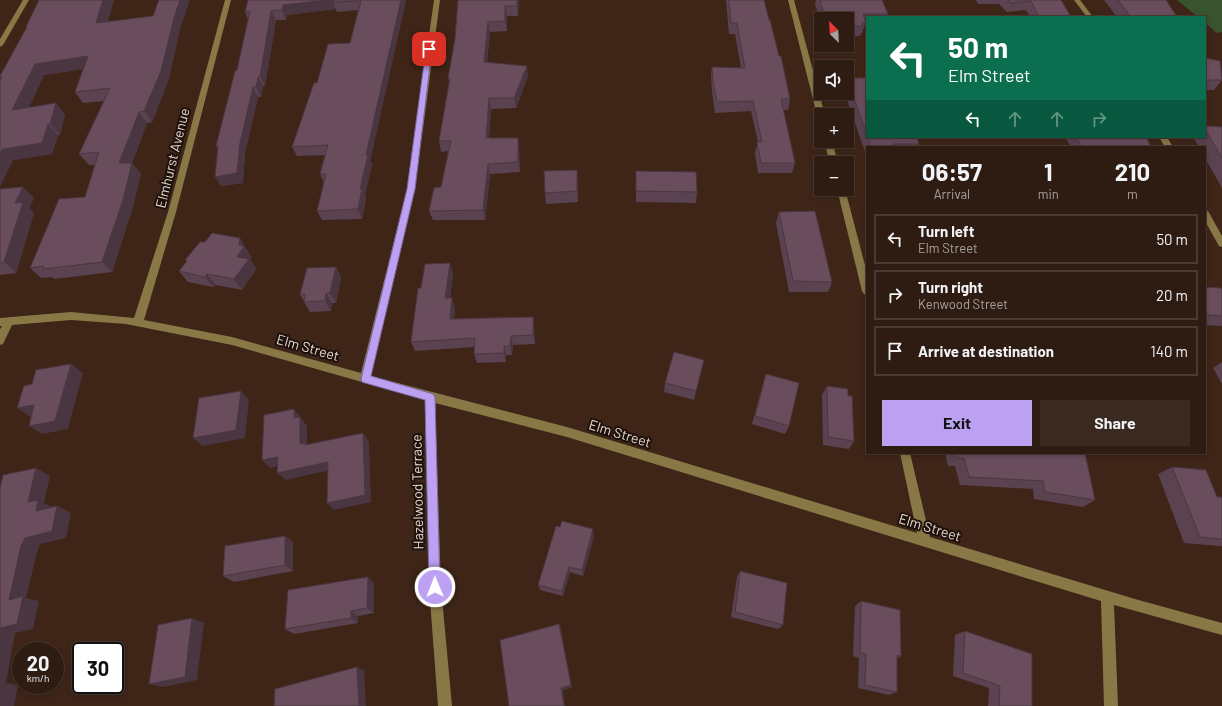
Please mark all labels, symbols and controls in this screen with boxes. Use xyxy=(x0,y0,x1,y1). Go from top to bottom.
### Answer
north arrow xyxy=(814,12,854,52)
map controls xyxy=(814,12,854,196)
text: 50 m xyxy=(948,30,1008,64)
pin xyxy=(412,32,446,66)
icon: left xyxy=(882,32,934,84)
icon: arrive xyxy=(418,38,440,60)
button: sound xyxy=(814,60,854,100)
text: Elm Street xyxy=(948,64,1031,86)
street label: Elmhurst Avenue xyxy=(151,106,193,210)
button: + xyxy=(814,108,854,148)
icon: left xyxy=(962,108,984,130)
icon: ahead xyxy=(1004,108,1026,130)
icon: ahead xyxy=(1046,108,1068,130)
icon: right xyxy=(1088,108,1110,130)
button: − xyxy=(814,156,854,196)
text: 06:57 xyxy=(922,157,982,186)
text: 1 xyxy=(1044,157,1053,186)
text: 210 xyxy=(1115,157,1150,186)
text: Arrival xyxy=(934,186,970,202)
text: min xyxy=(1038,186,1059,202)
text: m xyxy=(1127,186,1138,202)
text: Turn left xyxy=(918,222,974,240)
icon: left xyxy=(884,228,906,250)
text: 50 m xyxy=(1156,230,1188,248)
text: Elm Street xyxy=(918,240,978,256)
text: Turn right xyxy=(918,278,983,296)
icon: right xyxy=(884,284,906,306)
text: 20 m xyxy=(1156,286,1188,304)
text: Kenwood Street xyxy=(918,296,1008,312)
street label: Elm Street xyxy=(275,330,341,364)
icon: arrive xyxy=(884,340,906,362)
text: Arrive at destination xyxy=(918,342,1054,360)
text: 140 m xyxy=(1151,342,1188,360)
button: Exit xyxy=(882,400,1032,446)
button: Share xyxy=(1040,400,1190,446)
street label: Elm Street xyxy=(587,415,653,451)
street label: Hazelwood Terrace xyxy=(407,434,427,550)
street label: Elm Street xyxy=(897,509,963,545)
position arrow xyxy=(414,566,456,608)
speed limit sign: 30 xyxy=(72,642,124,694)
text: 20 xyxy=(27,651,49,675)
text: km/h xyxy=(27,672,49,684)

